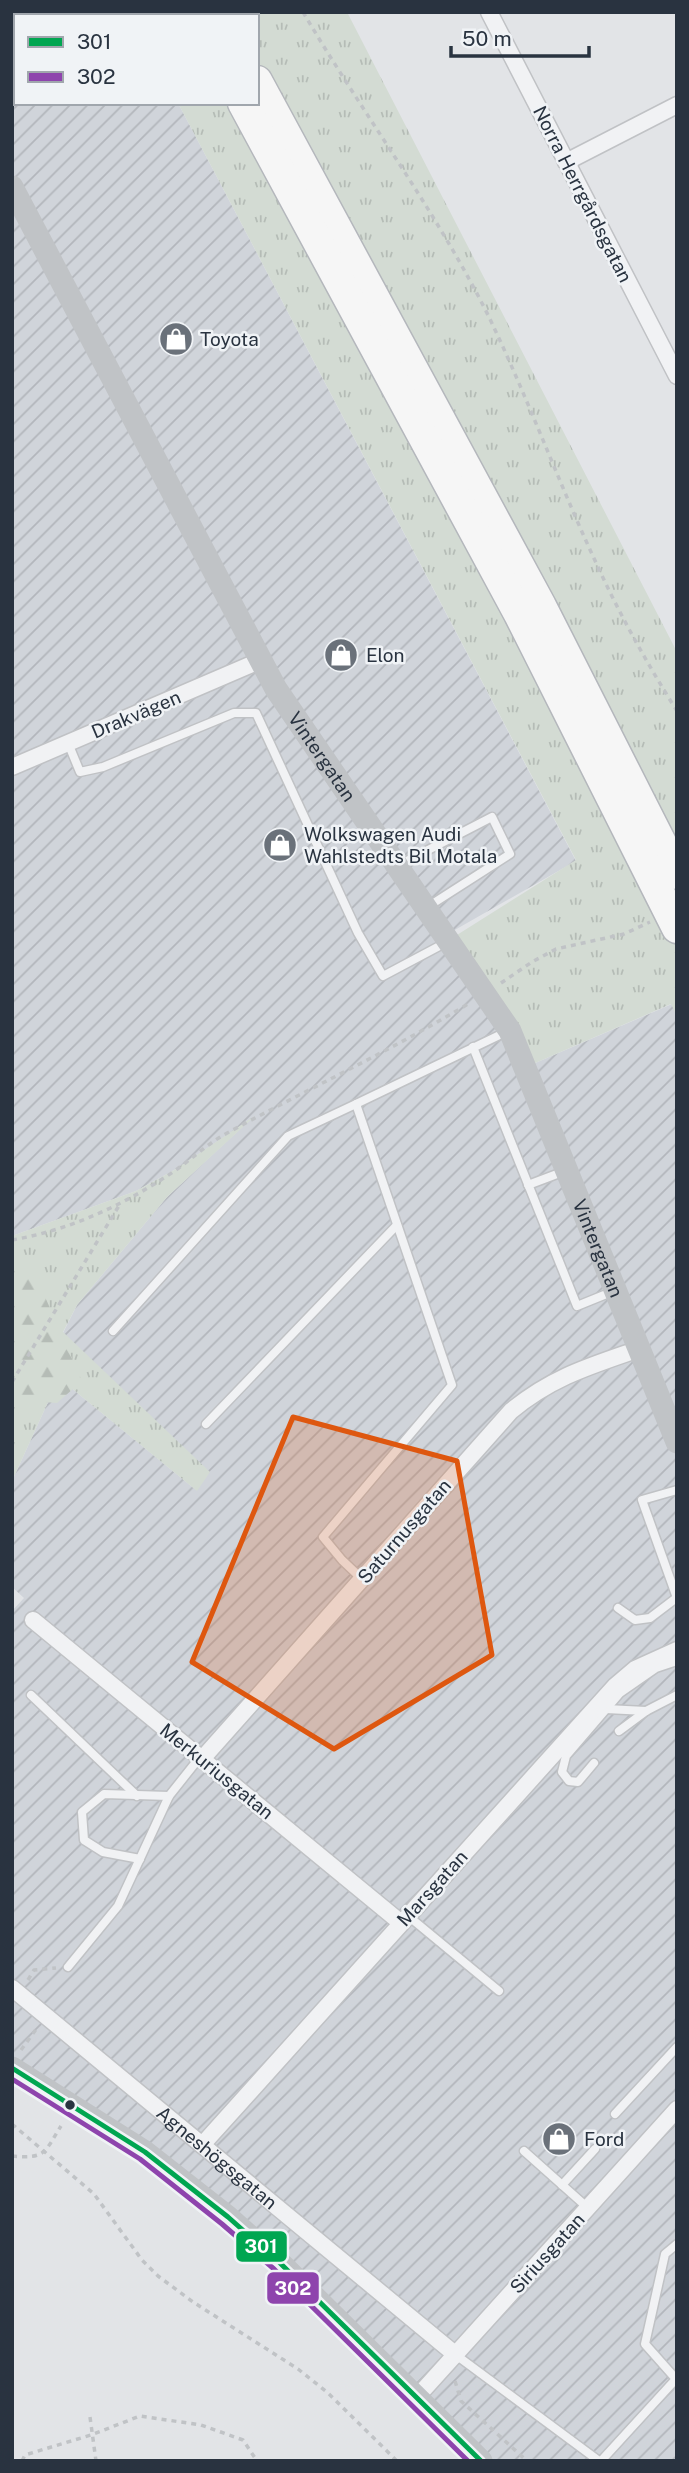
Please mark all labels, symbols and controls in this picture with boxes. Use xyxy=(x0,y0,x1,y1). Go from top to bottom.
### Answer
legend xyxy=(14,14,259,105)
scale bar xyxy=(451,14,589,58)
text: 50 m xyxy=(462,26,512,51)
text: 301 xyxy=(77,29,112,54)
text: 302 xyxy=(77,64,115,89)
street label: Norra Herrgårdsgatan xyxy=(529,102,637,286)
shop icon: Toyota xyxy=(157,320,195,358)
place label: Toyota xyxy=(200,328,259,350)
shop icon: Elon xyxy=(322,636,360,674)
place label: Elon xyxy=(366,644,405,666)
street label: Drakvägen xyxy=(88,685,184,743)
street label: Vintergatan xyxy=(284,708,361,806)
place label: Wolkswagen Audi Wahlstedts Bil Motala xyxy=(304,823,497,867)
shop icon: Wolkswagen Audi Wahlstedts Bil Motala xyxy=(261,826,299,864)
street label: Vintergatan xyxy=(569,1196,628,1300)
street label: Saturnusgatan xyxy=(353,1474,455,1588)
street label: Merkuriusgatan xyxy=(156,1719,278,1823)
street label: Marsgatan xyxy=(392,1845,472,1931)
unlabelled marker xyxy=(63,2098,77,2112)
street label: Agneshögsgatan xyxy=(152,2101,282,2214)
shop icon: Ford xyxy=(540,2120,578,2158)
place label: Ford xyxy=(584,2128,624,2150)
street label: Siriusgatan xyxy=(505,2208,589,2298)
line badge: 301 xyxy=(235,2230,288,2263)
text: 301 xyxy=(245,2235,277,2257)
line badge: 302 xyxy=(266,2271,320,2305)
text: 302 xyxy=(275,2277,311,2299)

